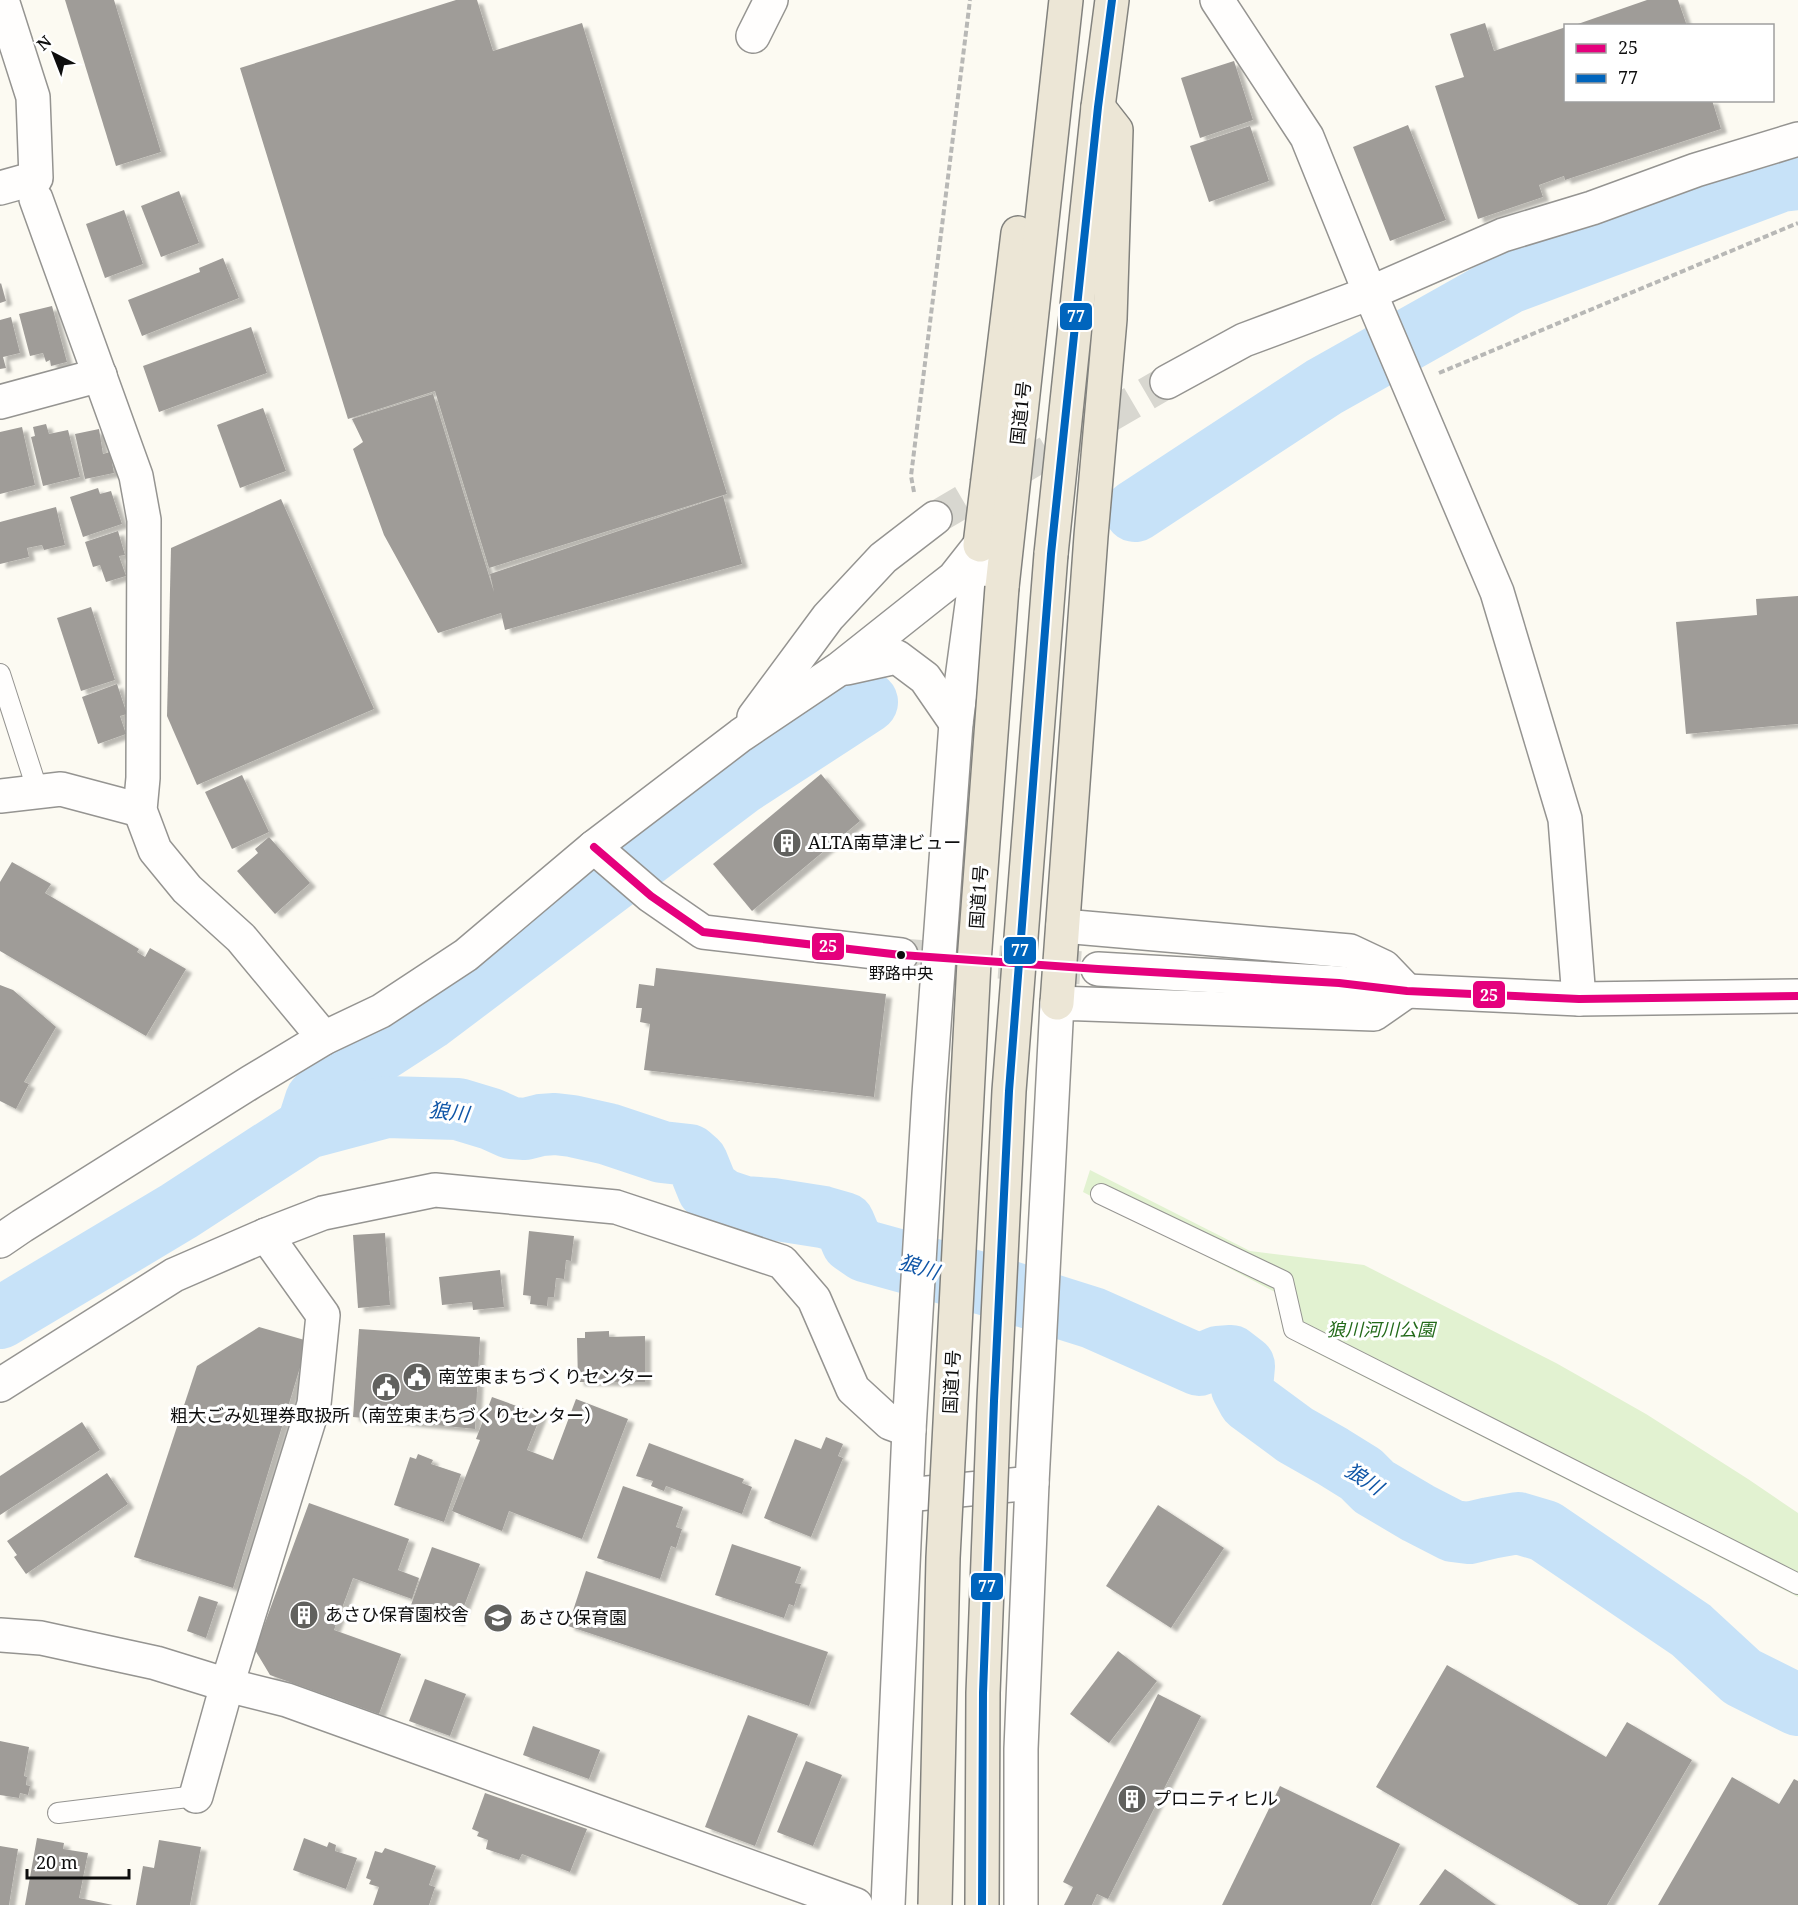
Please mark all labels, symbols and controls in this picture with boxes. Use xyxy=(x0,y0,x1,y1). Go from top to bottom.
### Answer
north arrow xyxy=(24,24,84,84)
legend xyxy=(1564,24,1774,102)
text: N xyxy=(32,30,56,55)
text: 25 xyxy=(1618,35,1638,59)
text: 77 xyxy=(1618,65,1638,89)
line badge: 77 xyxy=(1059,302,1093,331)
text: 77 xyxy=(1067,305,1085,327)
street label: 国道1号 xyxy=(1005,380,1035,446)
building icon: ALTA南草津ビュー xyxy=(771,827,803,859)
place label: ALTA南草津ビュー xyxy=(808,830,961,854)
street label: 国道1号 xyxy=(964,864,992,930)
line badge: 25 xyxy=(811,932,845,961)
text: 25 xyxy=(819,935,837,957)
line badge: 77 xyxy=(1003,936,1037,965)
text: 77 xyxy=(1011,939,1029,961)
marker: 野路中央 xyxy=(895,949,907,961)
place label: 野路中央 xyxy=(869,962,933,984)
line badge: 25 xyxy=(1472,980,1506,1009)
text: 25 xyxy=(1480,984,1498,1006)
water label: 狼川 xyxy=(428,1096,473,1128)
water label: 狼川 xyxy=(896,1248,944,1286)
park label: 狼川河川公園 xyxy=(1327,1317,1438,1341)
street label: 国道1号 xyxy=(937,1349,965,1415)
public building icon: 南笠東まちづくりセンター xyxy=(401,1361,433,1393)
place label: 南笠東まちづくりセンター xyxy=(438,1364,654,1388)
public building icon: 粗大ごみ処理券取扱所（南笠東まちづくりセンター） xyxy=(370,1371,402,1403)
place label: 粗大ごみ処理券取扱所（南笠東まちづくりセンター） xyxy=(170,1403,602,1427)
water label: 狼川 xyxy=(1340,1456,1390,1502)
line badge: 77 xyxy=(970,1572,1004,1601)
text: 77 xyxy=(978,1575,996,1597)
building icon: あさひ保育園校舎 xyxy=(288,1599,320,1631)
place label: あさひ保育園校舎 xyxy=(325,1602,469,1626)
school or university icon: あさひ保育園 xyxy=(482,1602,514,1634)
place label: あさひ保育園 xyxy=(519,1605,627,1629)
building icon: プロニティヒル xyxy=(1116,1783,1148,1815)
place label: プロニティヒル xyxy=(1153,1786,1278,1810)
scale bar xyxy=(27,1842,129,1880)
text: 20 m xyxy=(36,1850,78,1874)

